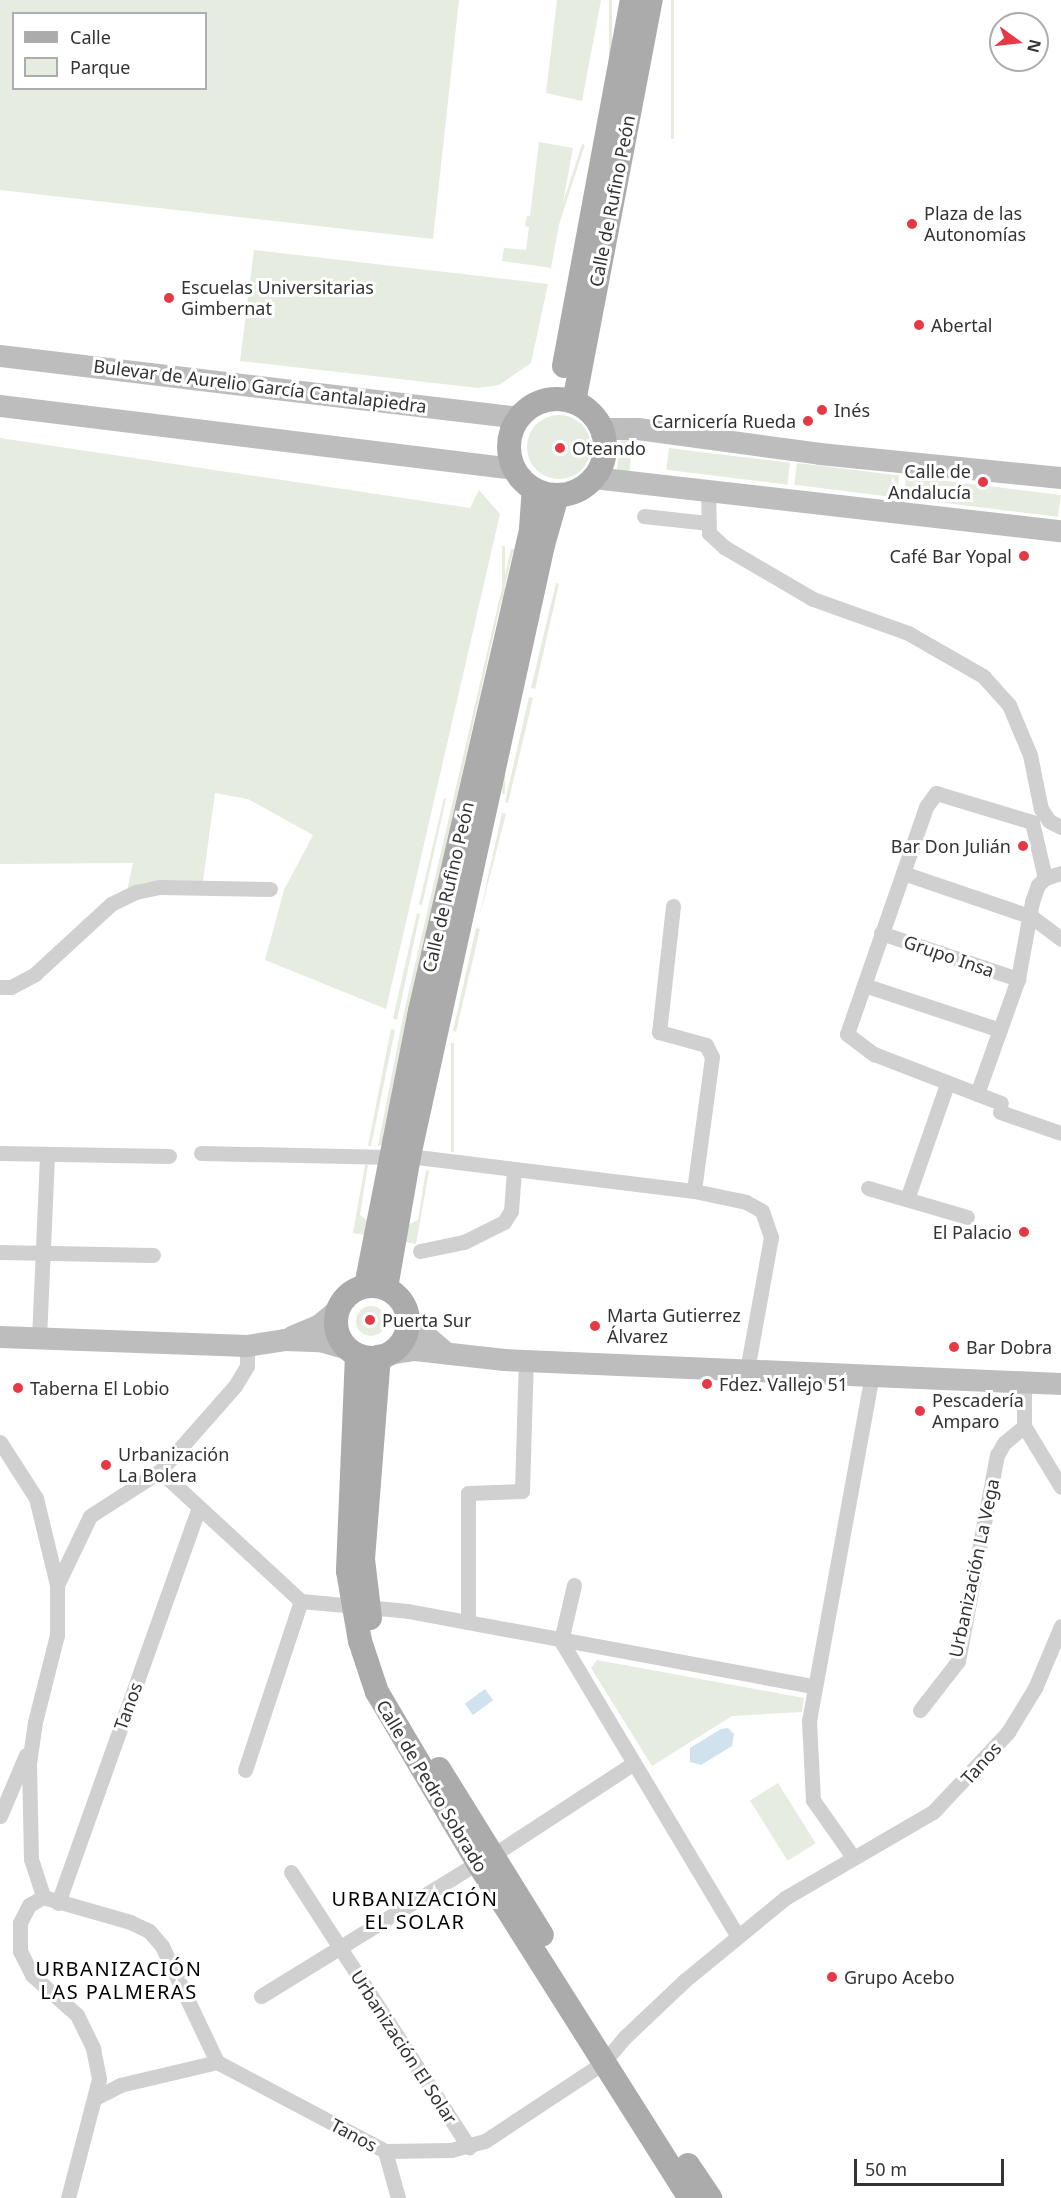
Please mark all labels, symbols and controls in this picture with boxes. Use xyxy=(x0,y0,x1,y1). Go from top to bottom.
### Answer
legend xyxy=(12,12,207,90)
north arrow xyxy=(989,12,1049,72)
text: Calle xyxy=(70,25,111,49)
text: N xyxy=(1022,37,1047,55)
text: Parque xyxy=(70,55,130,79)
street label: Calle de Rufino Peón xyxy=(585,113,639,289)
place label: Plaza de las Autonomías xyxy=(924,203,1026,246)
marker: Plaza de las Autonomías xyxy=(905,217,919,231)
place label: Escuelas Universitarias Gimbernat xyxy=(181,277,374,320)
marker: Escuelas Universitarias Gimbernat xyxy=(162,291,176,305)
place label: Abertal xyxy=(931,314,992,336)
marker: Abertal xyxy=(912,318,926,332)
street label: Bulevar de Aurelio García Cantalapiedra xyxy=(92,355,428,417)
place label: Inés xyxy=(834,399,870,421)
marker: Inés xyxy=(815,403,829,417)
place label: Carnicería Rueda xyxy=(652,410,796,432)
marker: Carnicería Rueda xyxy=(801,414,815,428)
place label: Oteando xyxy=(572,437,646,459)
marker: Oteando xyxy=(553,441,567,455)
place label: Calle de Andalucía xyxy=(888,461,971,504)
marker: Calle de Andalucía xyxy=(976,475,990,489)
place label: Café Bar Yopal xyxy=(890,545,1012,567)
marker: Café Bar Yopal xyxy=(1017,549,1031,563)
street label: Calle de Rufino Peón xyxy=(418,800,478,974)
place label: Bar Don Julián xyxy=(891,835,1011,857)
marker: Bar Don Julián xyxy=(1016,839,1030,853)
street label: Grupo Insa xyxy=(901,930,997,982)
place label: El Palacio xyxy=(933,1221,1012,1243)
marker: El Palacio xyxy=(1017,1225,1031,1239)
place label: Marta Gutierrez Álvarez xyxy=(607,1305,741,1348)
place label: Puerta Sur xyxy=(382,1309,471,1331)
marker: Puerta Sur xyxy=(363,1313,377,1327)
marker: Marta Gutierrez Álvarez xyxy=(588,1319,602,1333)
place label: Bar Dobra xyxy=(966,1336,1052,1358)
marker: Bar Dobra xyxy=(947,1340,961,1354)
place label: Fdez. Vallejo 51 xyxy=(719,1373,848,1395)
place label: Taberna El Lobio xyxy=(30,1377,169,1399)
marker: Fdez. Vallejo 51 xyxy=(700,1377,714,1391)
marker: Taberna El Lobio xyxy=(11,1381,25,1395)
place label: Pescadería Amparo xyxy=(932,1390,1024,1432)
marker: Pescadería Amparo xyxy=(913,1404,927,1418)
place label: Urbanización La Bolera xyxy=(118,1444,229,1486)
marker: Urbanización La Bolera xyxy=(99,1458,113,1472)
street label: Urbanización La Vega xyxy=(945,1477,1003,1659)
street label: Tanos xyxy=(109,1679,147,1733)
street label: Calle de Pedro Sobrado xyxy=(372,1696,492,1876)
street label: Tanos xyxy=(956,1737,1006,1789)
district label: URBANIZACIÓN EL SOLAR xyxy=(332,1887,498,1934)
district label: URBANIZACIÓN LAS PALMERAS xyxy=(36,1957,202,2004)
street label: Urbanización El Solar xyxy=(346,1966,462,2128)
place label: Grupo Acebo xyxy=(844,1966,955,1988)
marker: Grupo Acebo xyxy=(825,1970,839,1984)
street label: Tanos xyxy=(327,2114,381,2156)
scale bar xyxy=(857,2147,1007,2185)
text: 50 m xyxy=(865,2157,907,2181)

